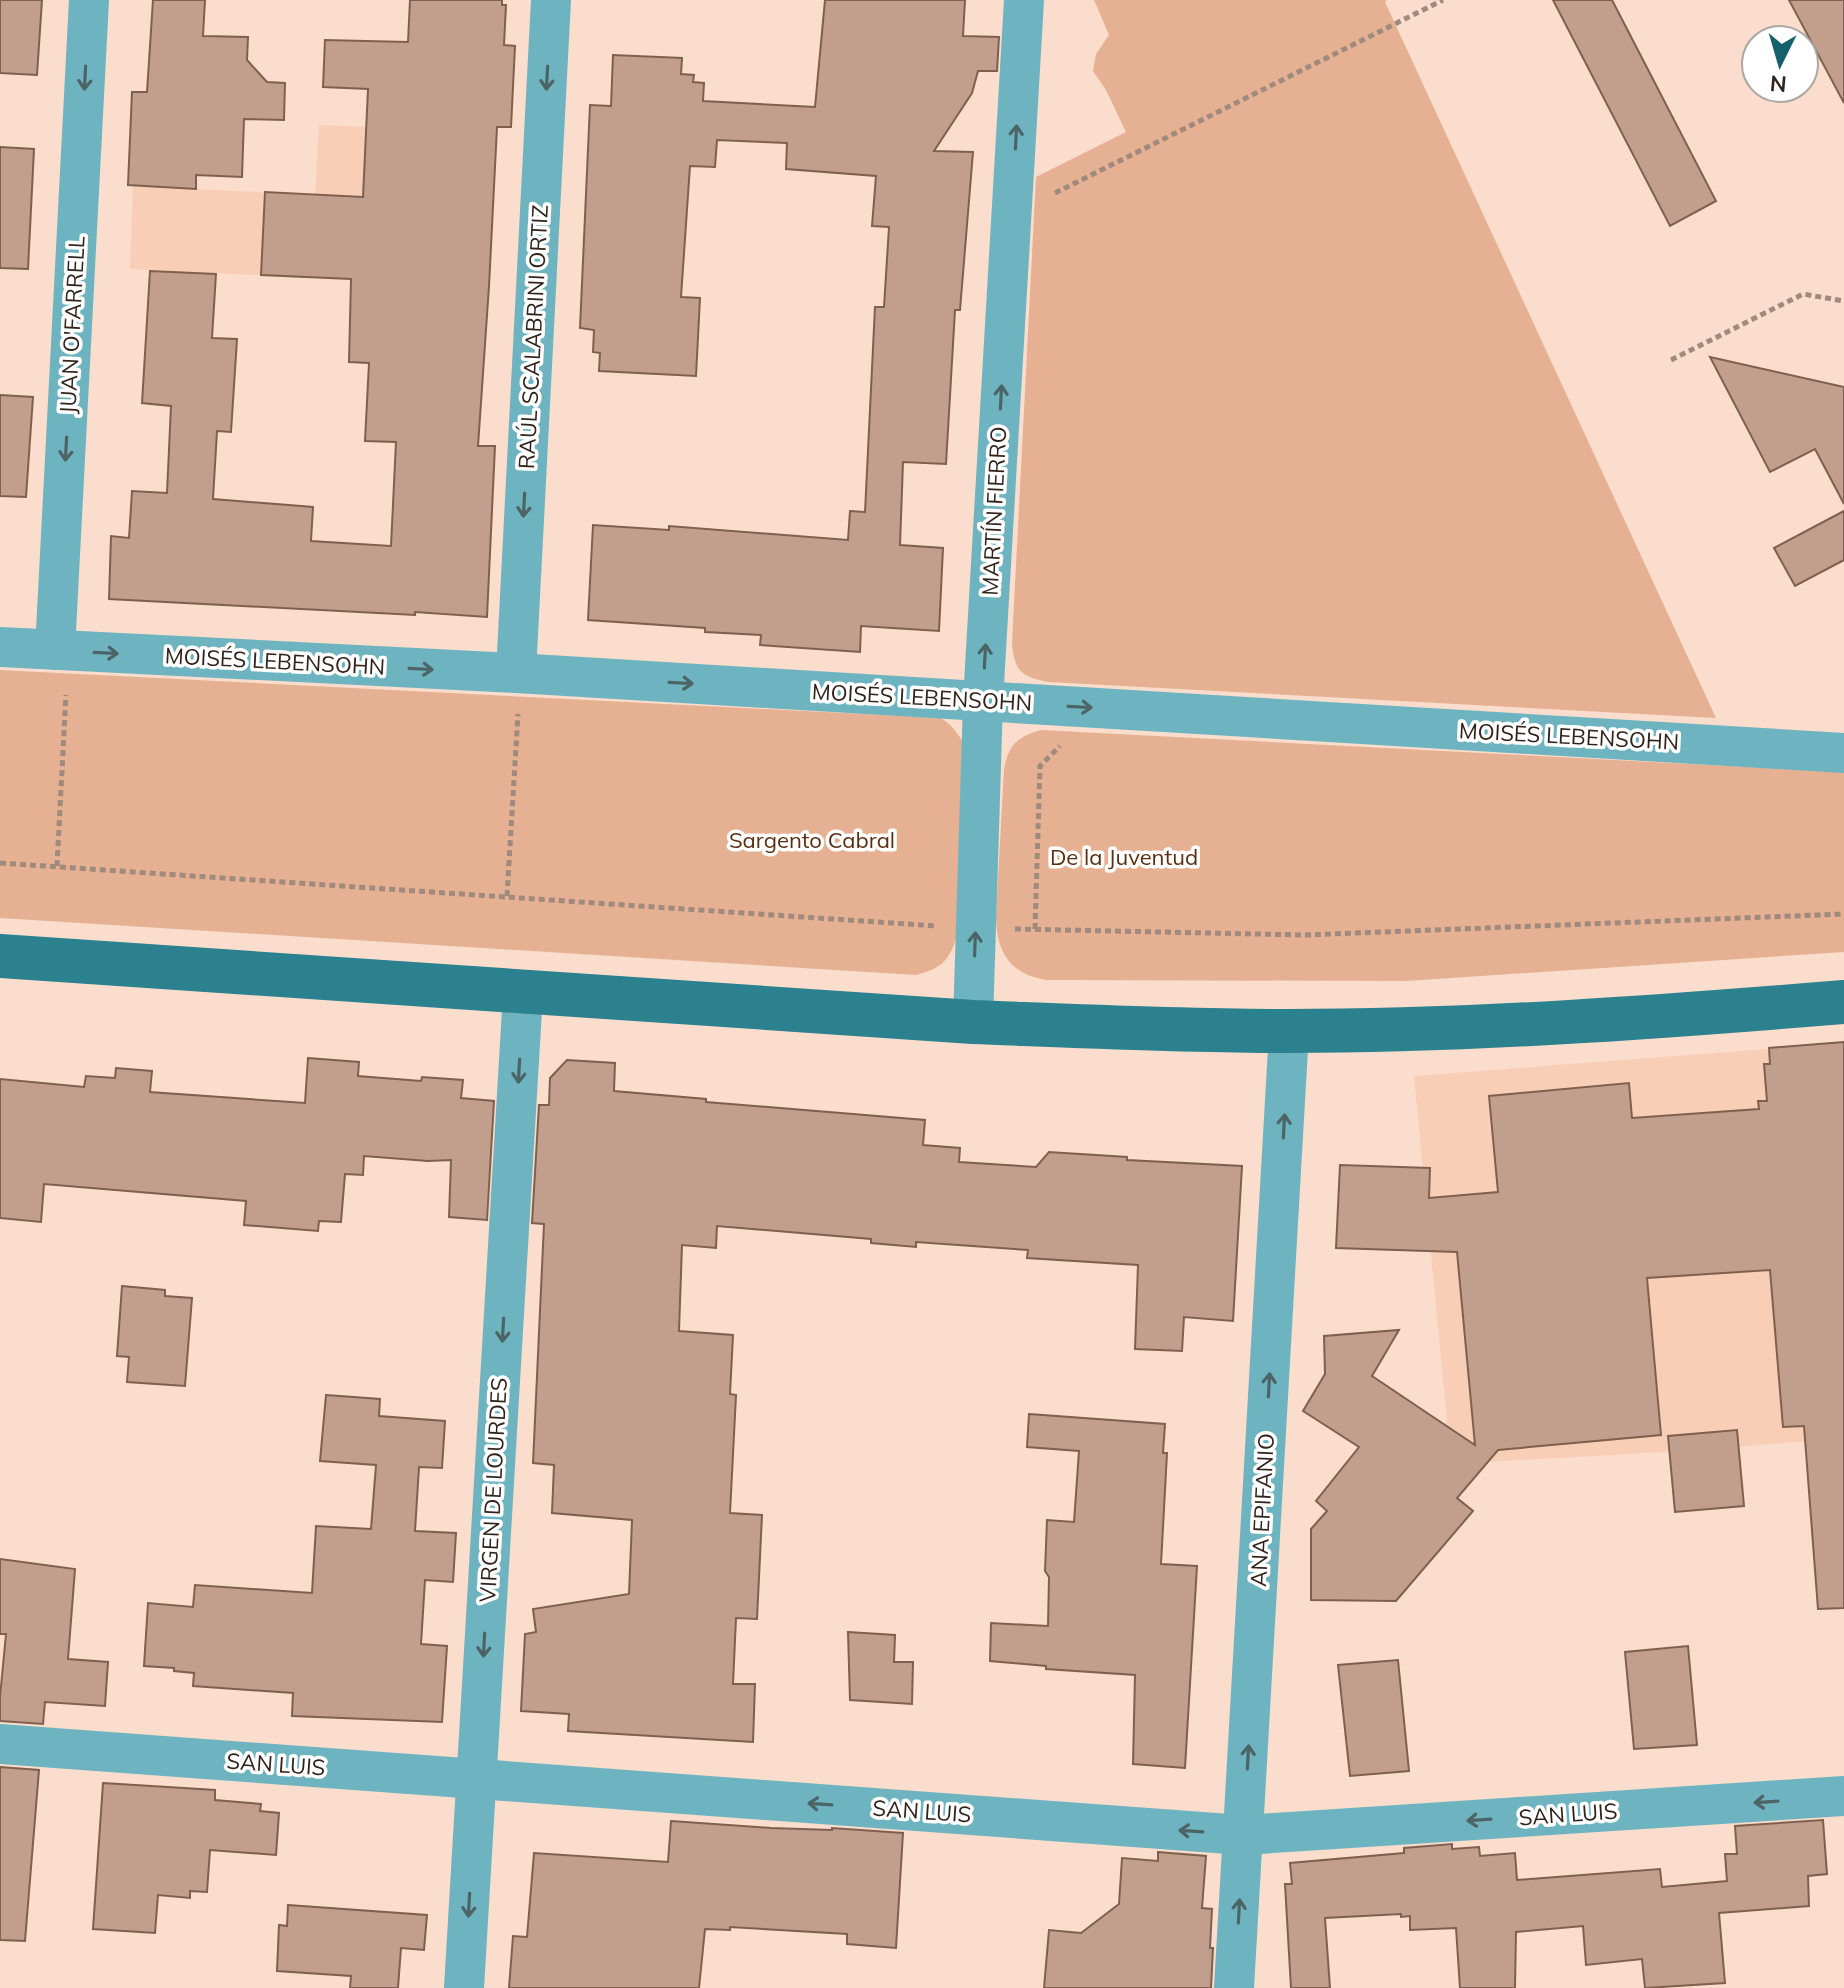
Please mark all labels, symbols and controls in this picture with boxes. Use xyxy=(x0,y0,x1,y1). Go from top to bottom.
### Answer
north arrow xyxy=(1740,24,1820,104)
one-way arrow xyxy=(77,64,92,91)
one-way arrow xyxy=(539,64,554,91)
text: N xyxy=(1769,69,1788,99)
one-way arrow xyxy=(1009,124,1024,151)
street label: RAÚL SCALABRINI ORTIZ xyxy=(512,204,554,470)
street label: JUAN O'FARRELL xyxy=(53,235,91,415)
one-way arrow xyxy=(994,384,1009,411)
street label: MARTÍN FIERRO xyxy=(976,426,1012,596)
one-way arrow xyxy=(58,435,73,462)
one-way arrow xyxy=(517,491,532,518)
street label: MOISÉS LEBENSOHN xyxy=(164,641,386,681)
one-way arrow xyxy=(978,643,993,670)
one-way arrow xyxy=(92,646,119,661)
one-way arrow xyxy=(407,661,434,676)
one-way arrow xyxy=(667,676,694,691)
street label: MOISÉS LEBENSOHN xyxy=(811,677,1033,717)
one-way arrow xyxy=(1066,699,1093,714)
street label: MOISÉS LEBENSOHN xyxy=(1458,716,1680,756)
park label: Sargento Cabral xyxy=(729,826,895,854)
park label: De la Juventud xyxy=(1050,843,1198,871)
one-way arrow xyxy=(968,931,983,958)
one-way arrow xyxy=(511,1057,526,1084)
one-way arrow xyxy=(1277,1113,1292,1140)
one-way arrow xyxy=(495,1316,510,1343)
one-way arrow xyxy=(1262,1372,1277,1399)
street label: VIRGEN DE LOURDES xyxy=(473,1377,513,1603)
street label: ANA EPIFANIO xyxy=(1244,1432,1280,1588)
one-way arrow xyxy=(476,1631,491,1658)
one-way arrow xyxy=(1241,1744,1256,1771)
street label: SAN LUIS xyxy=(226,1747,326,1781)
street label: SAN LUIS xyxy=(872,1794,972,1828)
one-way arrow xyxy=(1753,1794,1780,1809)
one-way arrow xyxy=(807,1796,834,1811)
street label: SAN LUIS xyxy=(1518,1797,1618,1831)
one-way arrow xyxy=(1466,1813,1493,1828)
one-way arrow xyxy=(1178,1823,1205,1838)
one-way arrow xyxy=(461,1891,476,1918)
one-way arrow xyxy=(1232,1898,1247,1925)

